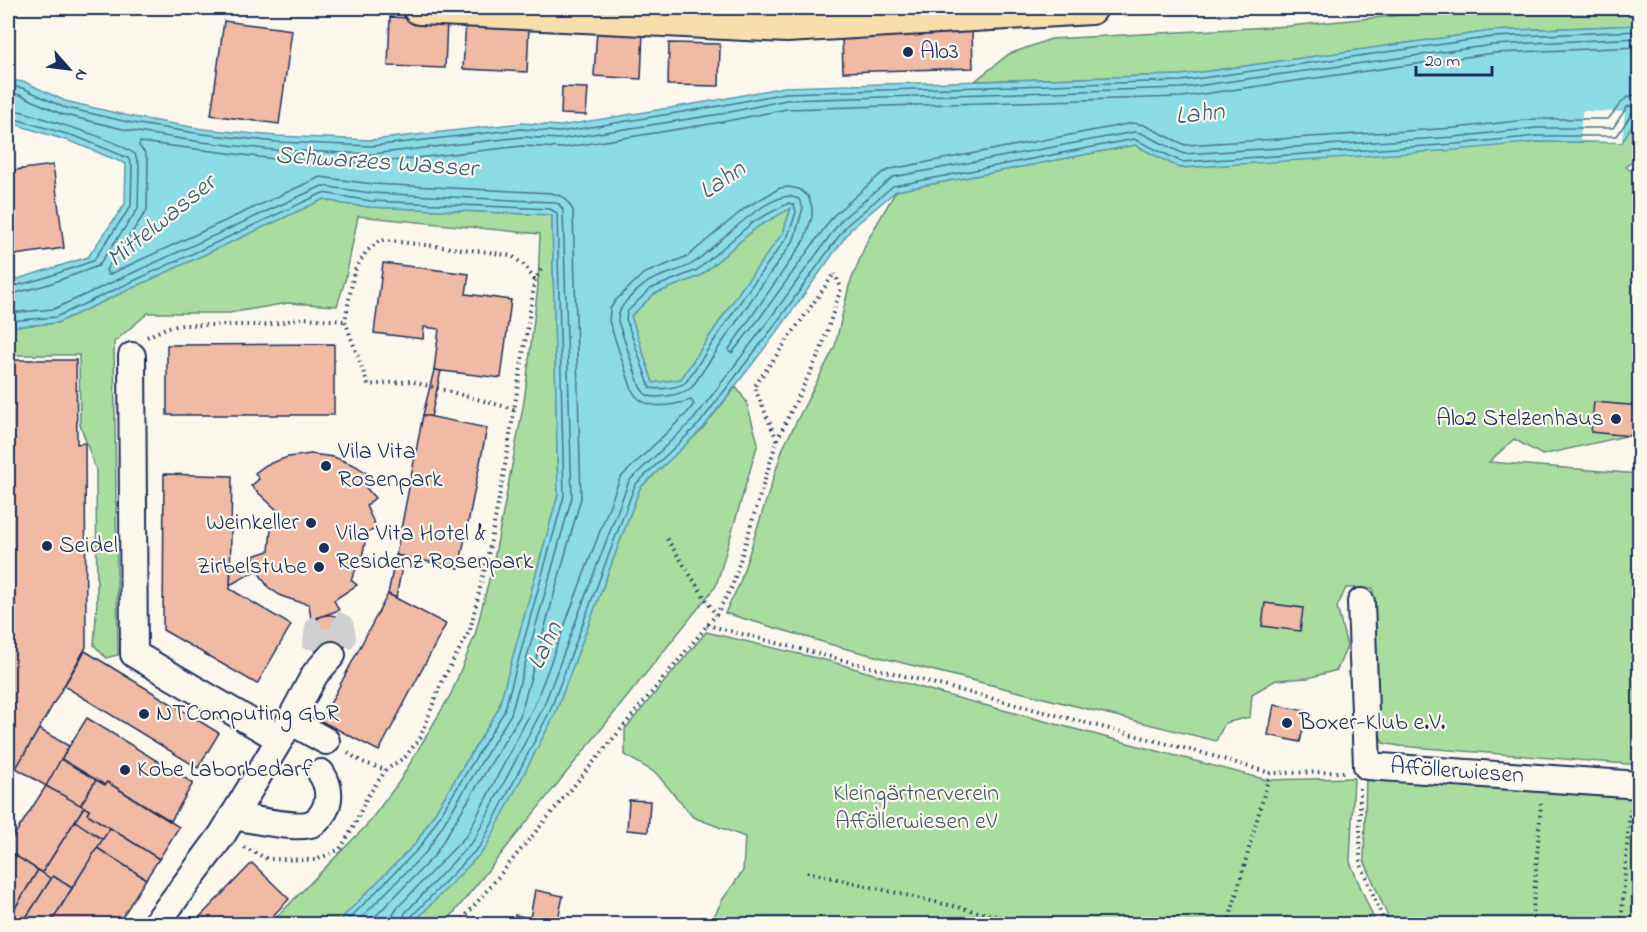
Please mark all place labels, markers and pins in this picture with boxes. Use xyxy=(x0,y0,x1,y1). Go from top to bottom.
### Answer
place label: A|03 xyxy=(920,35,959,70)
marker: A|03 xyxy=(901,45,915,59)
place label: A|02 Stelzenhaus xyxy=(1436,402,1604,437)
marker: A|02 Stelzenhaus xyxy=(1609,412,1623,426)
place label: Vila Vita Rosenpark xyxy=(337,435,443,498)
marker: Vila Vita Rosenpark xyxy=(319,459,333,473)
place label: Weinkeller xyxy=(206,506,300,541)
marker: Weinkeller xyxy=(304,516,318,530)
place label: Vila Vita Hotel & Residenz Rosenpark xyxy=(335,517,534,580)
place label: Seidel xyxy=(59,529,118,564)
marker: Seidel xyxy=(40,539,54,553)
marker: Vila Vita Hotel & Residenz Rosenpark xyxy=(317,541,331,555)
place label: Zirbelstube xyxy=(197,550,307,585)
marker: Zirbelstube xyxy=(312,560,326,574)
place label: NTComputing GbR xyxy=(156,697,340,732)
place label: Boxer-Klub e.V. xyxy=(1298,706,1446,741)
marker: NTComputing GbR xyxy=(137,707,151,721)
marker: Boxer-Klub e.V. xyxy=(1280,716,1294,730)
place label: Kobe Laborbedarf xyxy=(137,753,314,788)
marker: Kobe Laborbedarf xyxy=(118,763,132,777)

